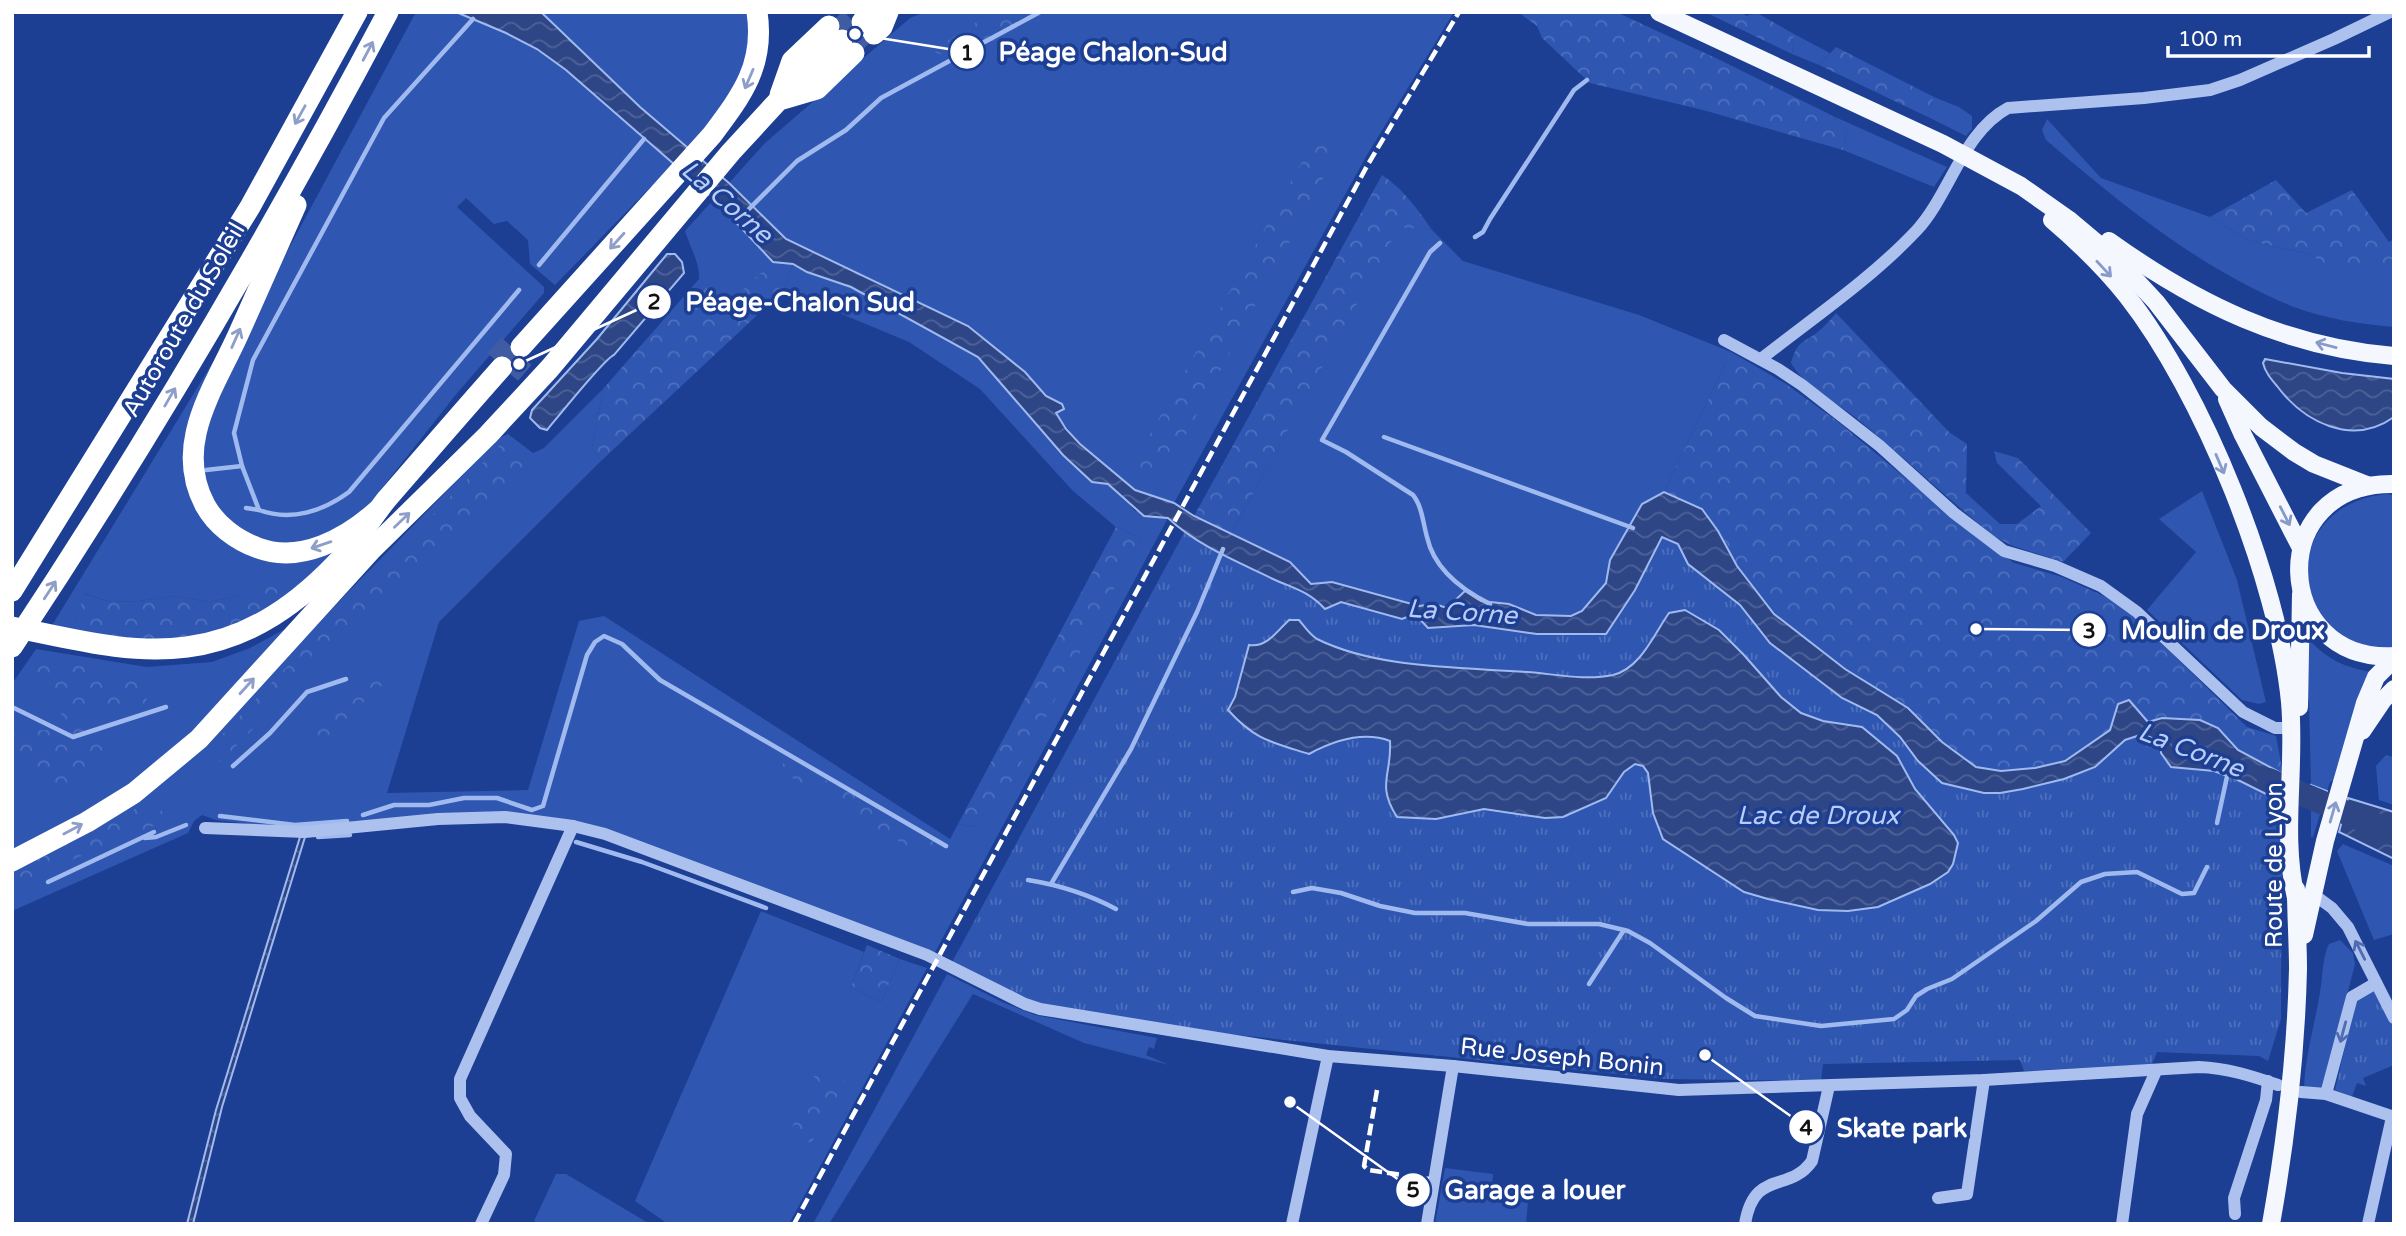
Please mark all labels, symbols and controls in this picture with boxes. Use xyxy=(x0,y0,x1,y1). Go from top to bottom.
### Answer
scale bar xyxy=(2168,14,2369,58)
text: 100 m xyxy=(2178,27,2242,52)
callout: Péage Chalon-Sud xyxy=(949,29,1241,76)
text: Péage Chalon-Sud xyxy=(998,37,1228,68)
one-way arrow xyxy=(362,41,375,62)
text: 1 xyxy=(960,41,974,66)
one-way arrow xyxy=(742,68,755,89)
one-way arrow xyxy=(293,104,306,125)
water label: La Corne xyxy=(675,154,780,251)
street label: Autoroute du Soleil xyxy=(117,218,251,422)
one-way arrow xyxy=(609,232,625,250)
one-way arrow xyxy=(2096,260,2112,278)
callout: Péage-Chalon Sud xyxy=(637,278,929,325)
text: Péage-Chalon Sud xyxy=(685,287,915,318)
text: 2 xyxy=(647,290,661,315)
one-way arrow xyxy=(230,328,243,349)
one-way arrow xyxy=(2316,338,2338,351)
one-way arrow xyxy=(163,388,177,408)
one-way arrow xyxy=(2215,452,2228,474)
one-way arrow xyxy=(2279,505,2292,526)
one-way arrow xyxy=(393,511,410,528)
one-way arrow xyxy=(310,540,332,552)
one-way arrow xyxy=(43,581,57,601)
water label: La Corne xyxy=(1406,593,1519,631)
callout: Moulin de Droux xyxy=(2072,607,2339,654)
text: Moulin de Droux xyxy=(2121,615,2325,646)
text: 3 xyxy=(2082,619,2096,644)
one-way arrow xyxy=(239,677,255,695)
water label: La Corne xyxy=(2134,716,2249,785)
street label: Route de Lyon xyxy=(2260,782,2289,948)
water label: Lac de Droux xyxy=(1737,800,1901,831)
one-way arrow xyxy=(2327,801,2340,824)
one-way arrow xyxy=(62,822,83,836)
one-way arrow xyxy=(2353,940,2367,961)
one-way arrow xyxy=(2336,1020,2349,1043)
street label: Rue Joseph Bonin xyxy=(1459,1032,1665,1082)
callout: Skate park xyxy=(1788,1104,1982,1151)
text: Skate park xyxy=(1837,1113,1967,1144)
text: 4 xyxy=(1799,1116,1813,1141)
callout: Garage a louer xyxy=(1396,1166,1640,1213)
text: Garage a louer xyxy=(1445,1175,1626,1206)
text: 5 xyxy=(1406,1178,1420,1203)

